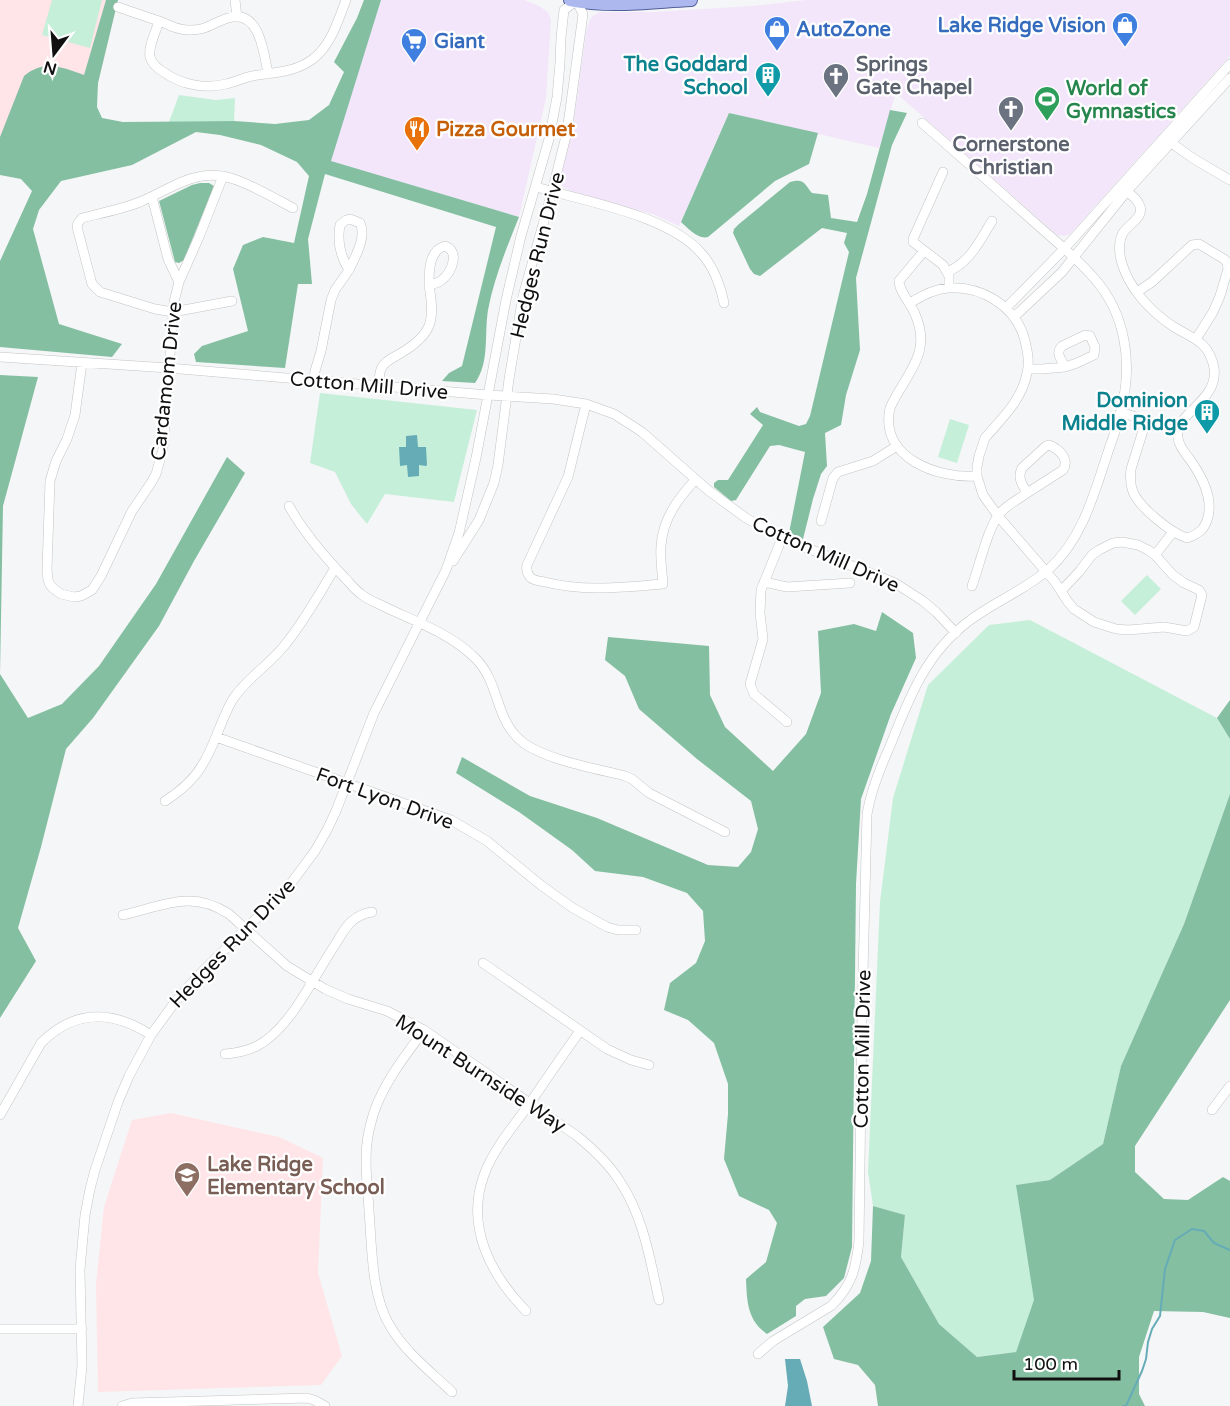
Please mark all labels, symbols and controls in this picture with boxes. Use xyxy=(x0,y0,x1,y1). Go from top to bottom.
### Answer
shop icon: Lake Ridge Vision xyxy=(1110,10,1140,48)
shop icon: AutoZone xyxy=(762,14,792,52)
place label: Lake Ridge Vision xyxy=(937,14,1106,38)
place label: AutoZone xyxy=(796,18,891,42)
north arrow xyxy=(24,24,84,84)
supermarket icon: Giant xyxy=(399,26,429,64)
place label: Giant xyxy=(434,30,485,54)
place label: The Goddard School xyxy=(622,53,748,100)
place label: Springs Gate Chapel xyxy=(856,53,972,100)
text: N xyxy=(41,56,59,79)
building icon: The Goddard School xyxy=(753,60,783,98)
church icon: Springs Gate Chapel xyxy=(821,61,851,99)
place label: World of Gymnastics xyxy=(1066,77,1176,124)
sports icon: World of Gymnastics xyxy=(1032,84,1062,122)
church icon: Cornerstone Christian xyxy=(996,94,1026,132)
restaurant icon: Pizza Gourmet xyxy=(402,114,432,152)
place label: Pizza Gourmet xyxy=(436,118,575,142)
place label: Cornerstone Christian xyxy=(952,133,1070,180)
street label: Hedges Run Drive xyxy=(506,170,570,341)
street label: Cardamom Drive xyxy=(147,300,187,462)
street label: Cotton Mill Drive xyxy=(289,367,449,405)
place label: Dominion Middle Ridge xyxy=(1061,389,1188,436)
building icon: Dominion Middle Ridge xyxy=(1192,397,1222,435)
street label: Cotton Mill Drive xyxy=(748,512,903,598)
street label: Fort Lyon Drive xyxy=(312,763,457,835)
street label: Hedges Run Drive xyxy=(165,874,301,1013)
street label: Cotton Mill Drive xyxy=(850,969,876,1129)
street label: Mount Burnside Way xyxy=(391,1010,571,1138)
place label: Lake Ridge Elementary School xyxy=(207,1153,385,1200)
school or university icon: Lake Ridge Elementary School xyxy=(172,1160,202,1198)
scale bar xyxy=(1014,1343,1119,1381)
text: 100 m xyxy=(1023,1353,1078,1375)

